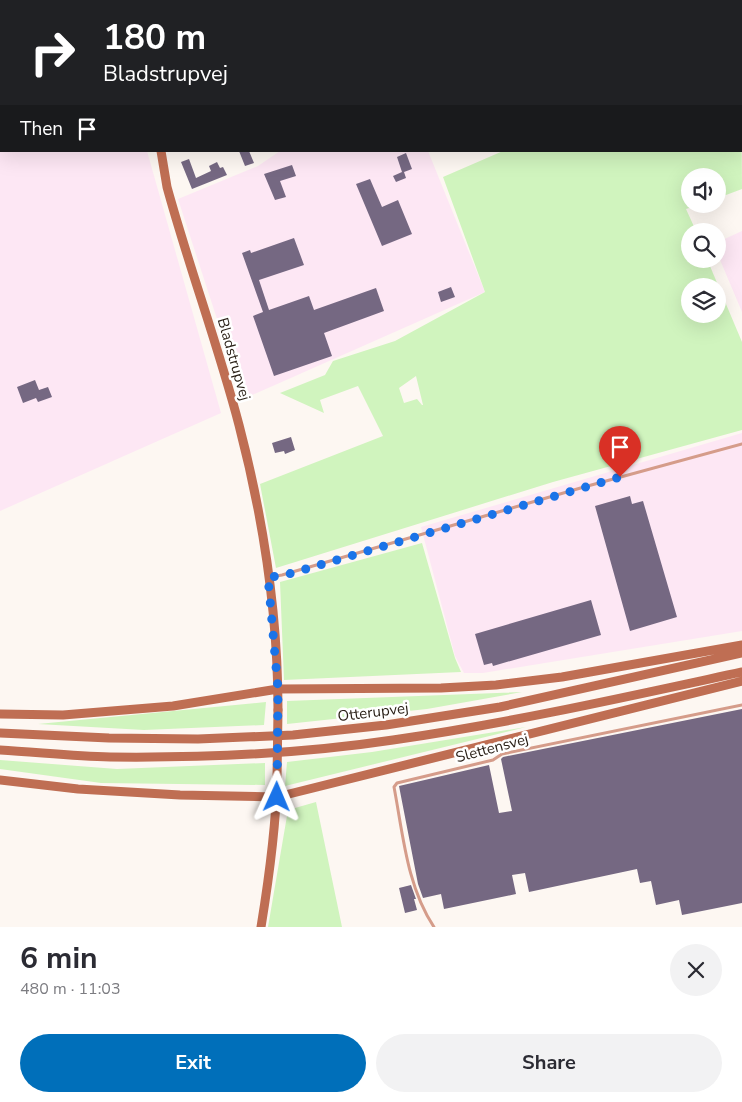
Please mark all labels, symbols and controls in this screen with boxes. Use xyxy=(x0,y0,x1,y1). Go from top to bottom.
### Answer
text: 180 m xyxy=(103,14,206,61)
icon: right xyxy=(20,20,85,85)
text: Bladstrupvej xyxy=(103,59,228,89)
icon: arrive xyxy=(73,115,101,143)
text: Then xyxy=(20,116,63,142)
map controls xyxy=(681,168,726,323)
button: sound xyxy=(681,168,726,213)
button: search xyxy=(681,223,726,268)
button: layers xyxy=(681,278,726,323)
street label: Bladstrupvej xyxy=(213,315,255,403)
pin xyxy=(599,426,641,477)
icon: arrive xyxy=(606,433,634,461)
street label: Otterupvej xyxy=(336,698,410,726)
street label: Slettensvej xyxy=(453,729,531,767)
position arrow xyxy=(250,770,302,822)
text: 6 min xyxy=(20,938,98,979)
button: close xyxy=(670,944,722,996)
text: 480 m · 11:03 xyxy=(20,978,121,1000)
button: Exit xyxy=(20,1034,366,1092)
button: Share xyxy=(376,1034,722,1092)

